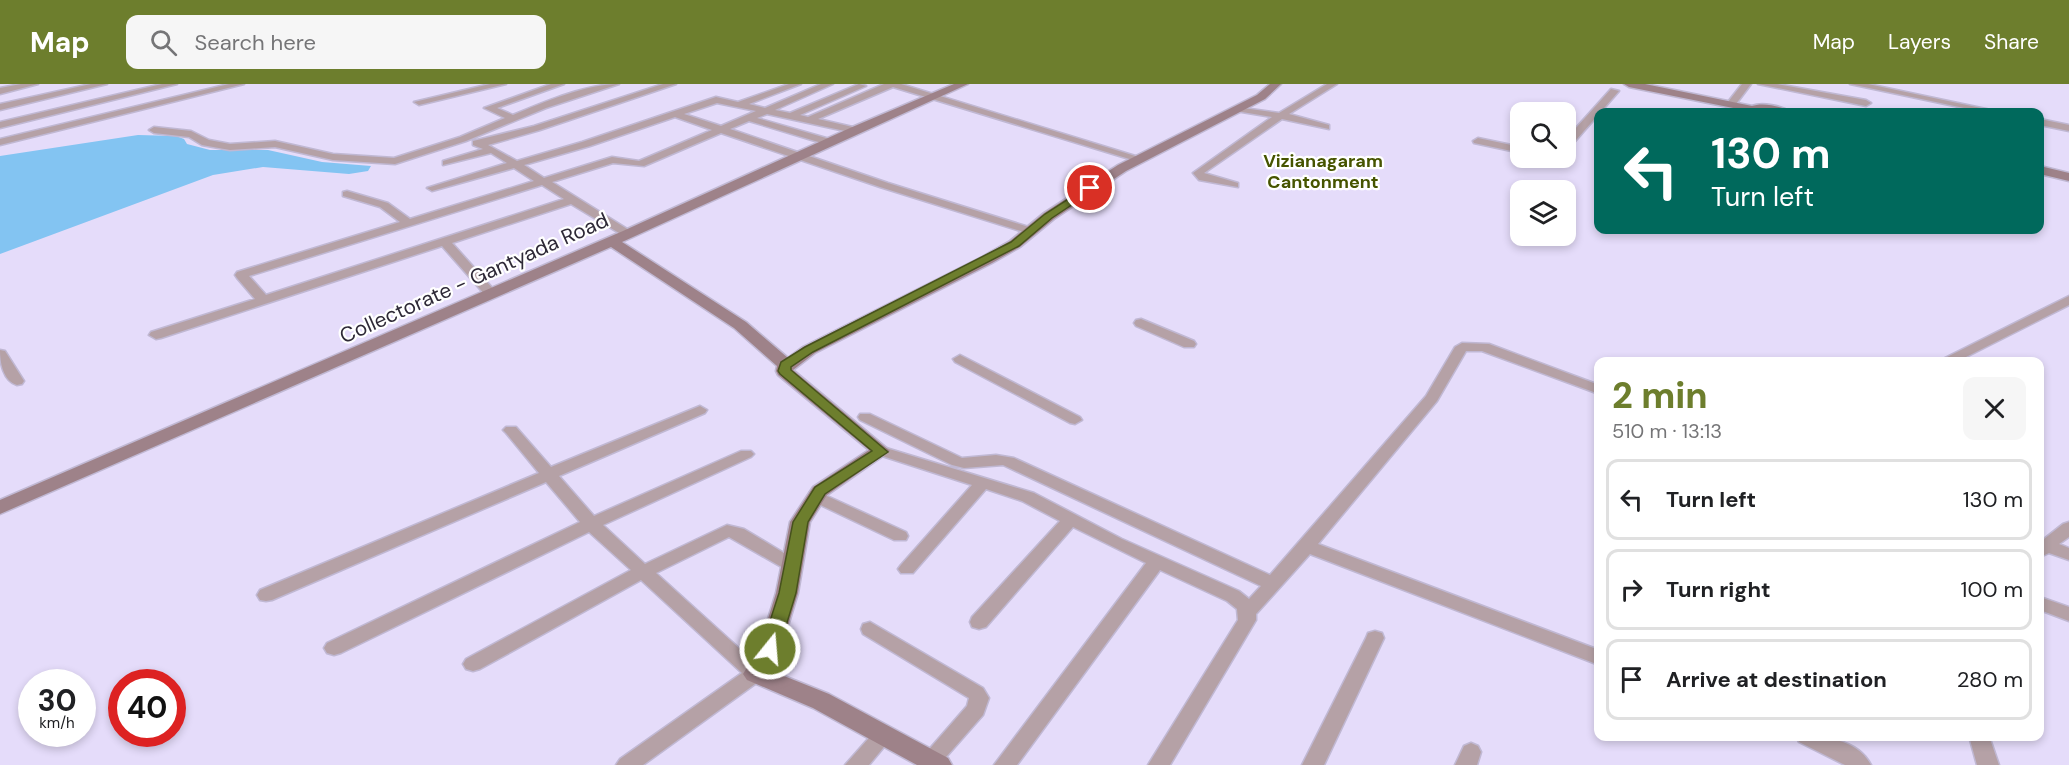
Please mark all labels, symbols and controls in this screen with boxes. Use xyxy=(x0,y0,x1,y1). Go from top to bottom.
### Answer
search box xyxy=(126,15,546,69)
text: Map xyxy=(30,24,90,61)
icon: search xyxy=(147,26,180,59)
text: Search here xyxy=(195,28,316,57)
text: Map xyxy=(1813,28,1855,56)
text: Layers xyxy=(1888,28,1951,56)
text: Share xyxy=(1984,28,2039,56)
map controls xyxy=(1510,102,1576,246)
button: search xyxy=(1510,102,1576,168)
text: 130 m xyxy=(1711,126,1831,181)
icon: left xyxy=(1612,132,1690,210)
district label: Vizianagaram Cantonment xyxy=(1263,149,1383,194)
pin xyxy=(1064,162,1115,213)
icon: arrive xyxy=(1073,171,1106,204)
text: Turn left xyxy=(1711,179,1814,214)
button: layers xyxy=(1510,180,1576,246)
street label: Collectorate - Gantyada Road xyxy=(335,206,613,350)
text: 2 min xyxy=(1612,372,1708,419)
button: close xyxy=(1963,377,2026,440)
text: 510 m · 13:13 xyxy=(1612,418,1722,444)
icon: left xyxy=(1615,483,1648,516)
text: Turn left xyxy=(1666,485,1756,514)
text: 130 m xyxy=(1963,485,2023,514)
icon: right xyxy=(1615,573,1648,606)
text: Turn right xyxy=(1666,575,1771,604)
text: 100 m xyxy=(1961,575,2023,604)
position arrow xyxy=(738,617,802,681)
icon: arrive xyxy=(1615,663,1648,696)
text: Arrive at destination xyxy=(1666,665,1887,694)
text: 280 m xyxy=(1957,665,2023,694)
speed limit sign: 40 xyxy=(108,669,186,747)
text: 30 xyxy=(37,681,77,720)
text: km/h xyxy=(39,713,75,733)

